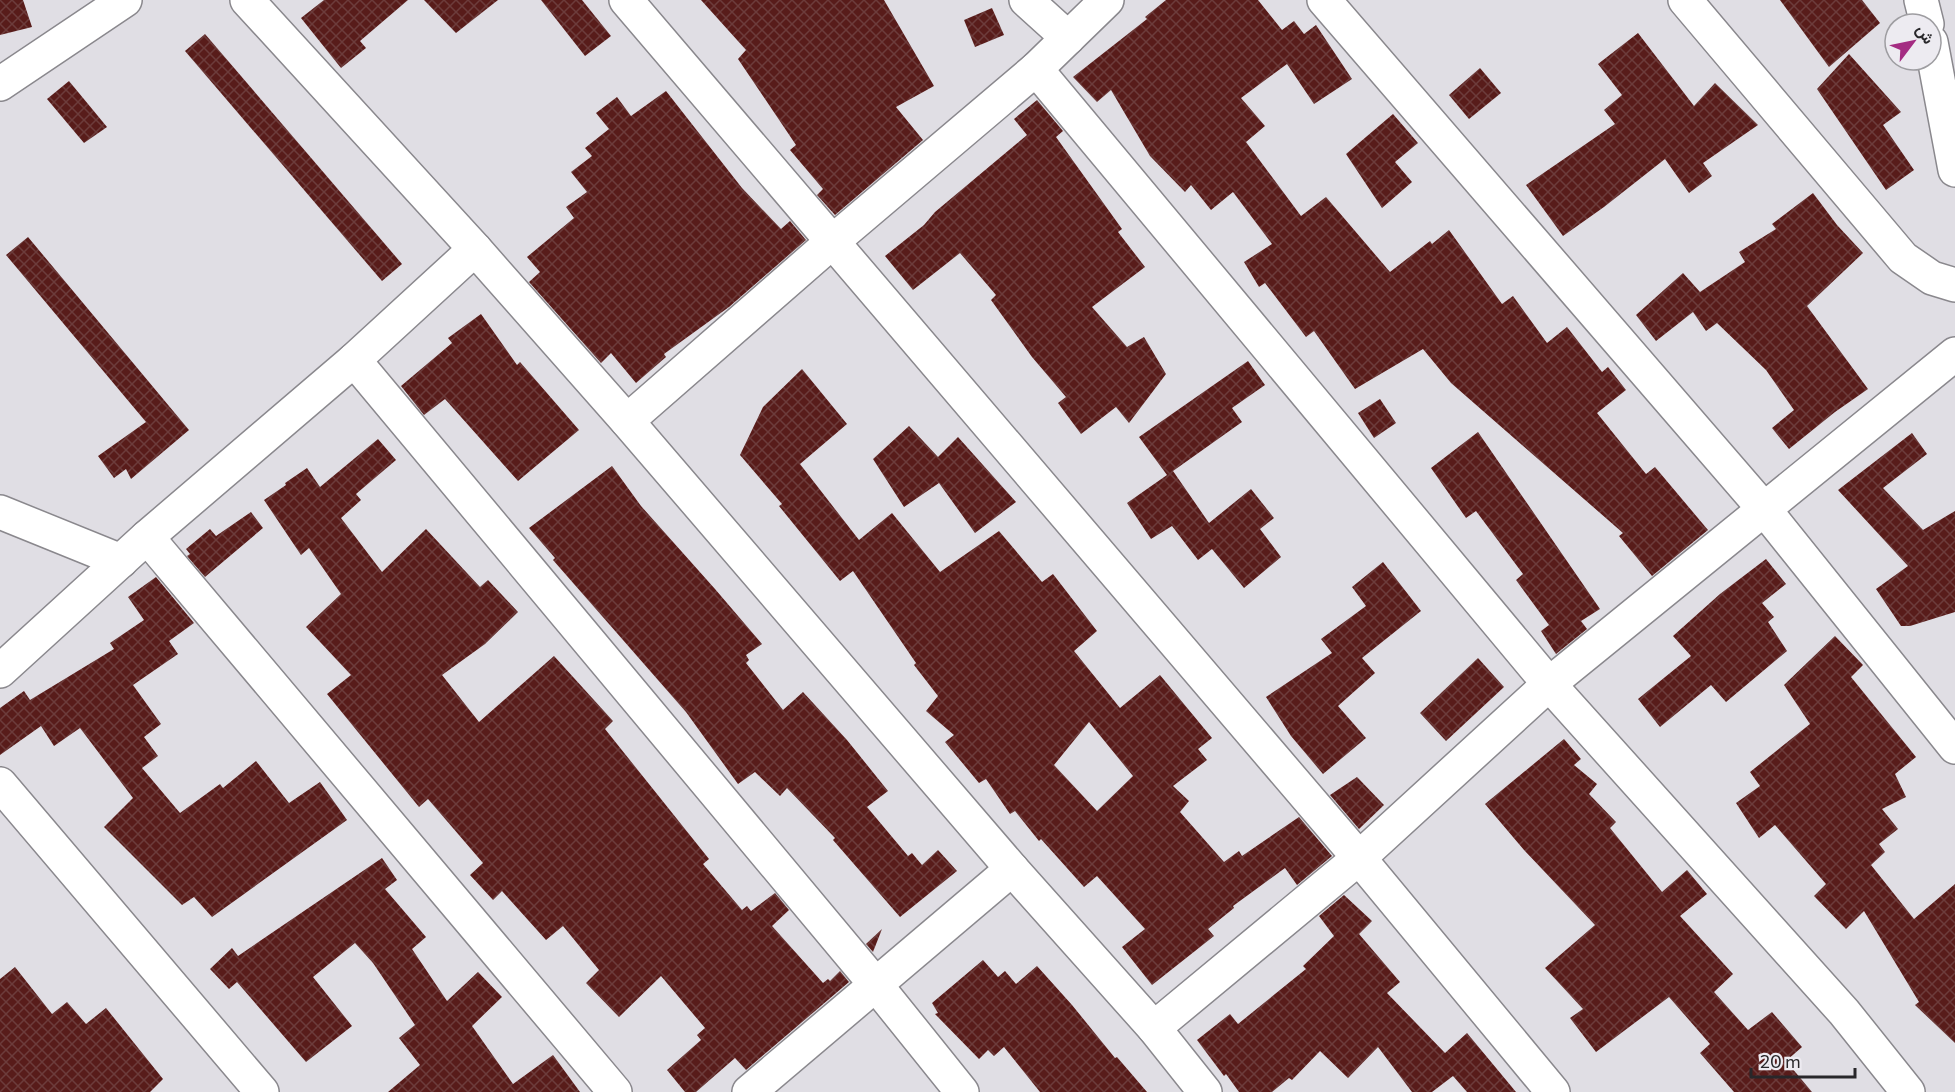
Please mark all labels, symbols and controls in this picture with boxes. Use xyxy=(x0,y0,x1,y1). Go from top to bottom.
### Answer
north arrow xyxy=(1883,12,1943,72)
text: ش xyxy=(1912,21,1939,48)
scale bar xyxy=(1751,1041,1854,1079)
text: 20 m xyxy=(1760,1050,1801,1072)

